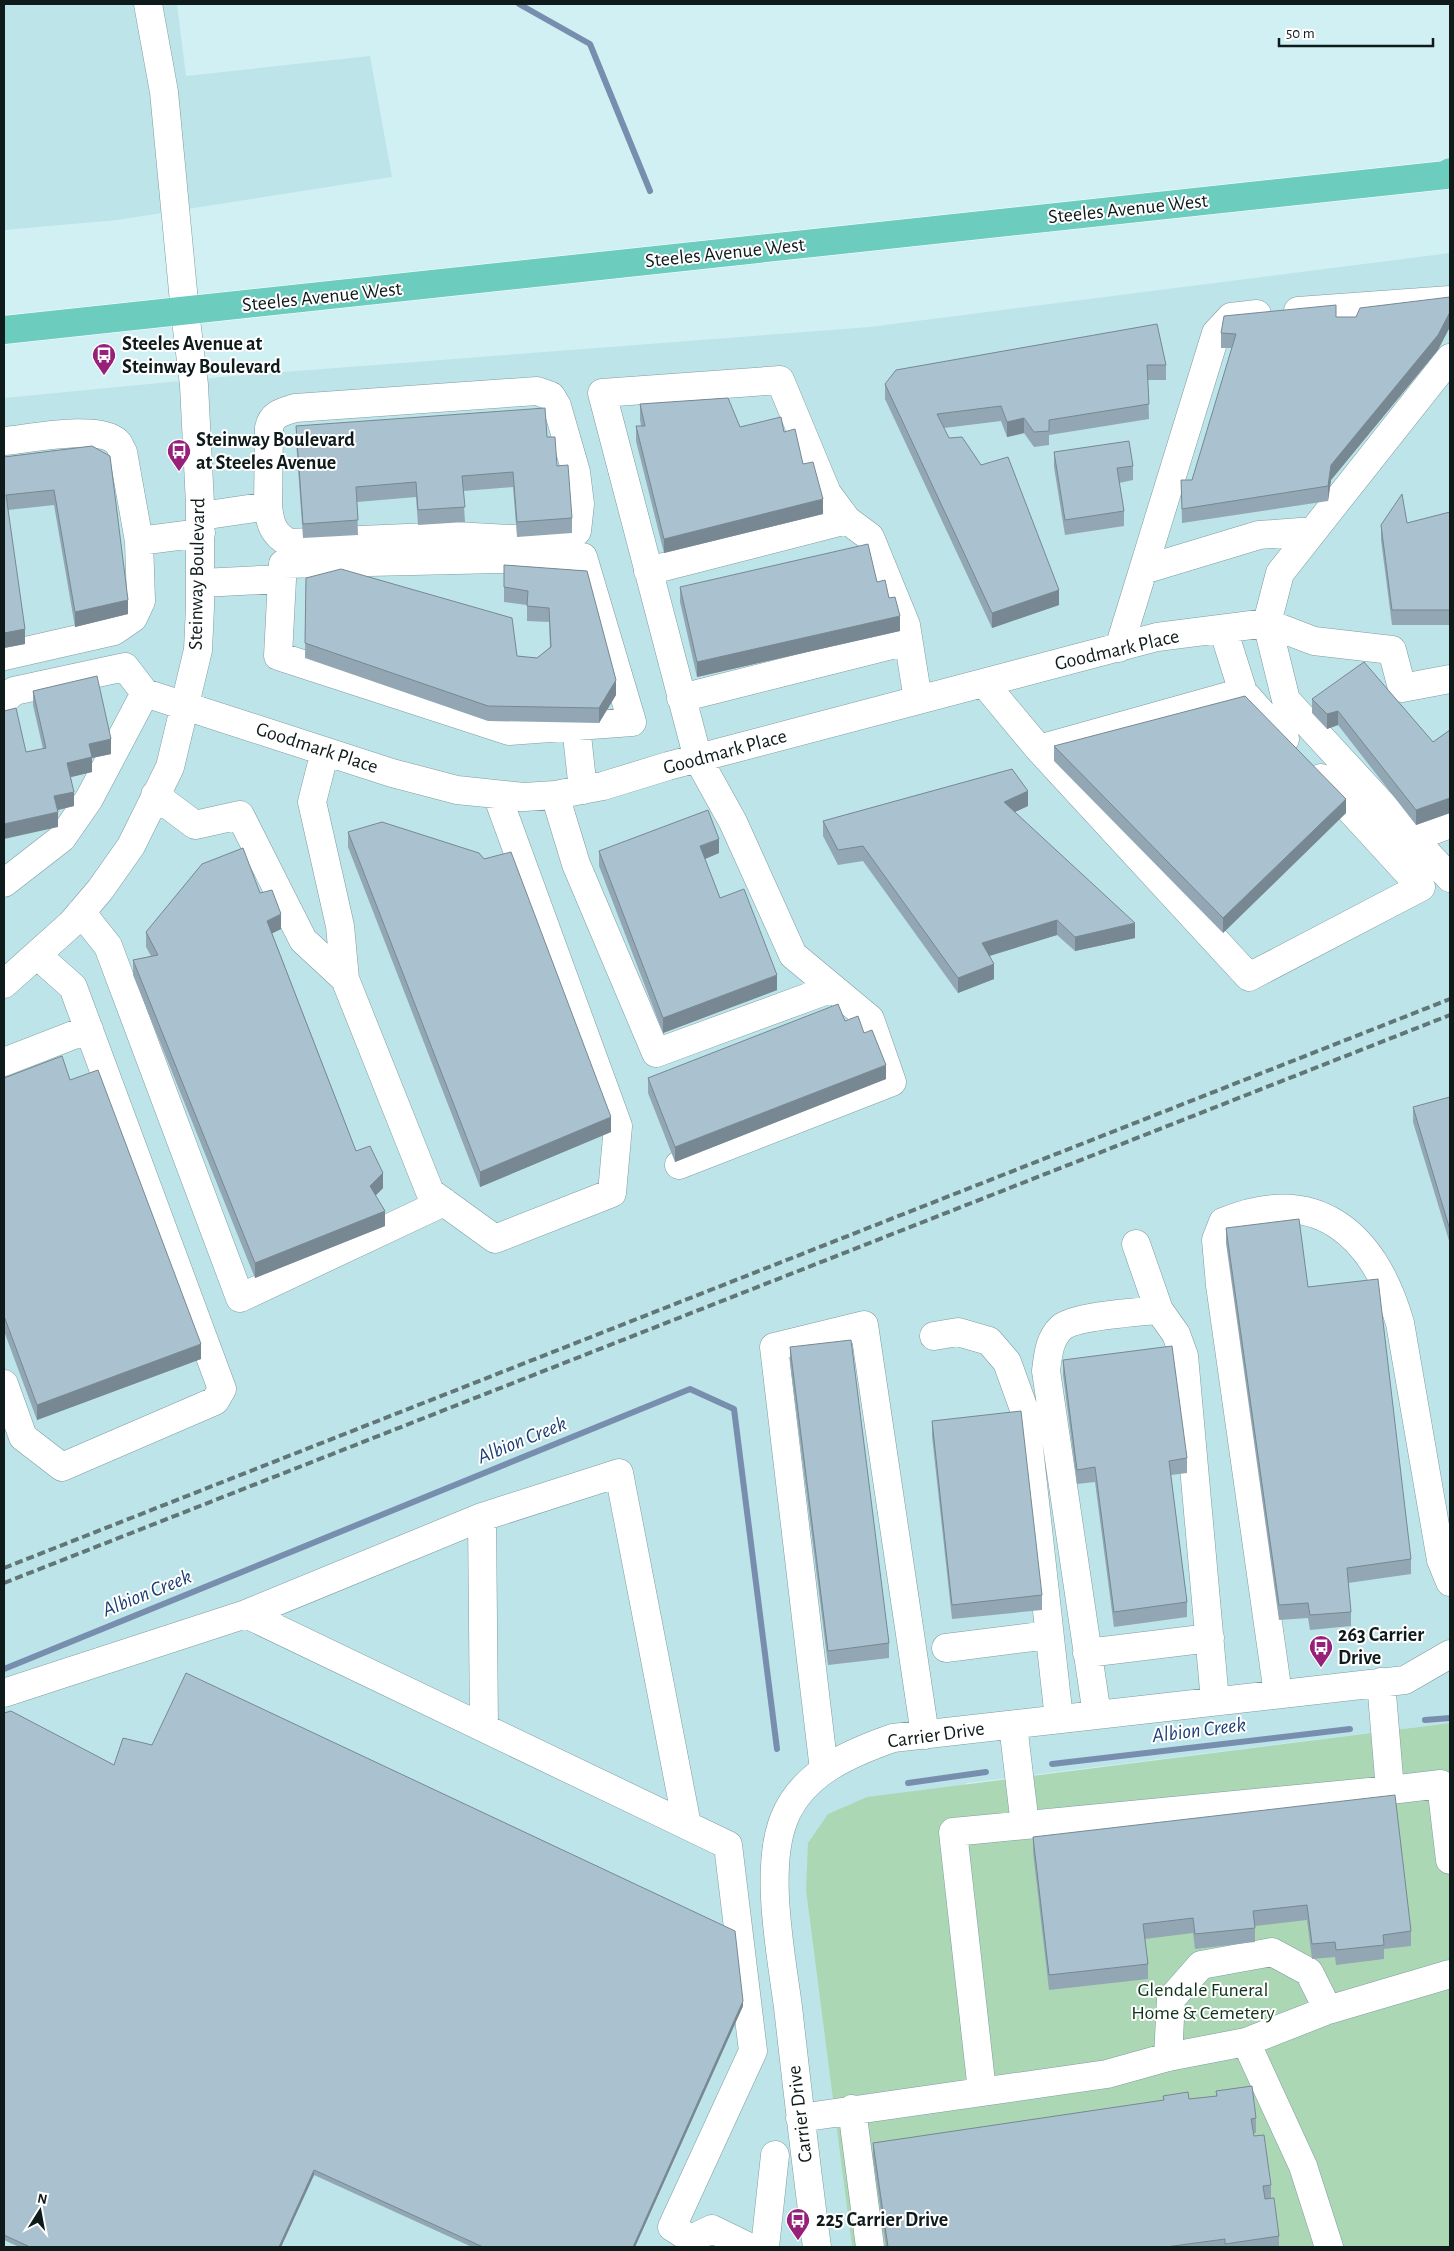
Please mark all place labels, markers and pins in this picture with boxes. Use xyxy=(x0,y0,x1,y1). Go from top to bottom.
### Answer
place label: Steeles Avenue at Steinway Boulevard xyxy=(122,334,281,377)
bus stop icon: Steeles Avenue at Steinway Boulevard xyxy=(91,342,117,376)
place label: Steinway Boulevard at Steeles Avenue xyxy=(196,430,355,473)
bus stop icon: Steinway Boulevard at Steeles Avenue xyxy=(166,438,192,472)
place label: 263 Carrier Drive xyxy=(1338,1625,1424,1668)
bus stop icon: 263 Carrier Drive xyxy=(1308,1634,1334,1668)
bus stop icon: 225 Carrier Drive xyxy=(785,2207,811,2241)
place label: 225 Carrier Drive xyxy=(816,2210,948,2230)

